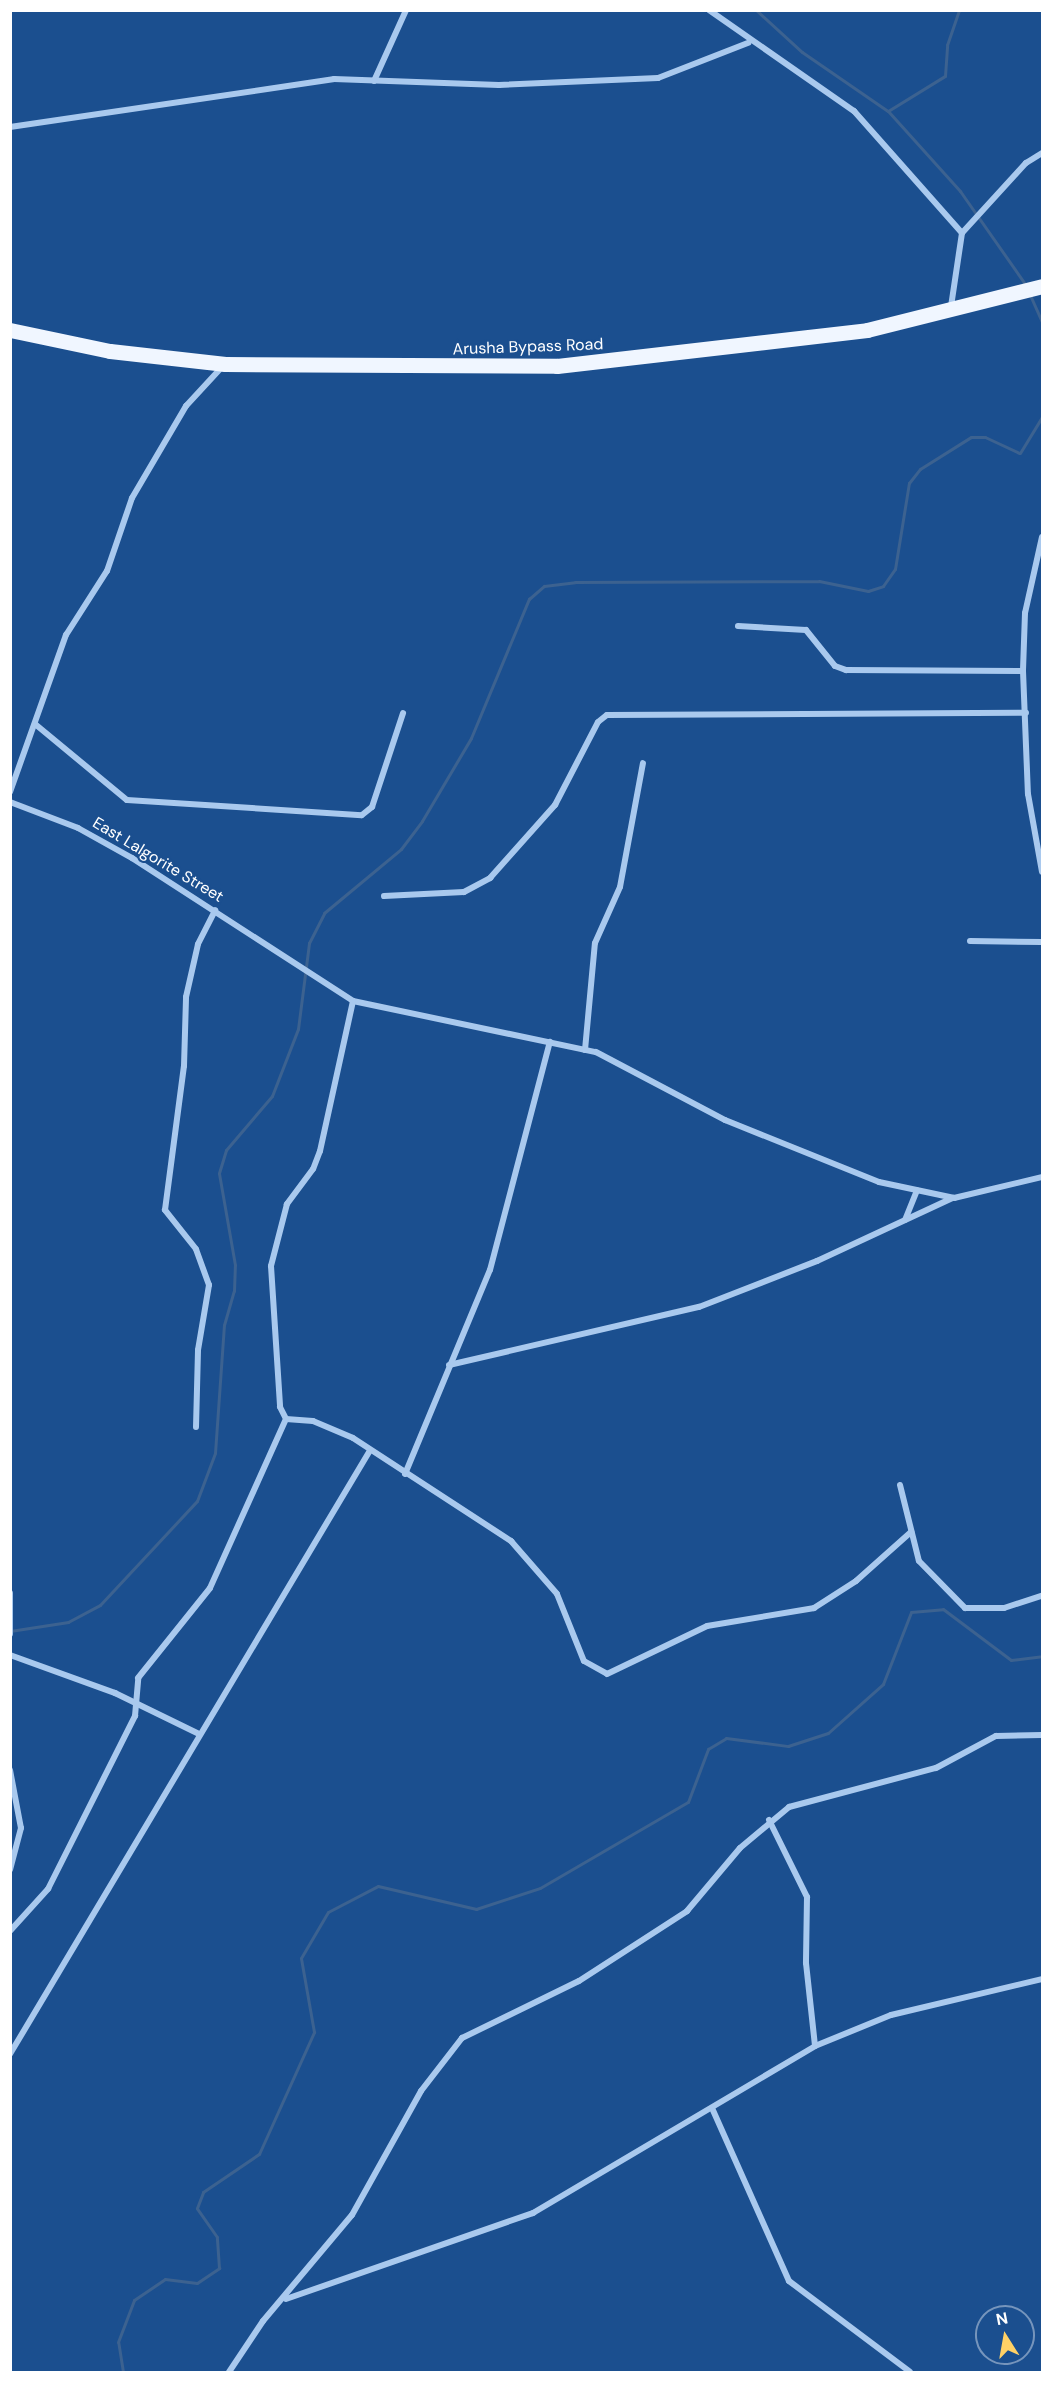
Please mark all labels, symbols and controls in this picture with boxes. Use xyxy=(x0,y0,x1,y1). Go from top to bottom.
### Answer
street label: Arusha Bypass Road xyxy=(452,335,604,359)
street label: East Lalgorite Street xyxy=(89,813,227,907)
north arrow xyxy=(975,2305,1035,2365)
text: N xyxy=(994,2307,1010,2330)

